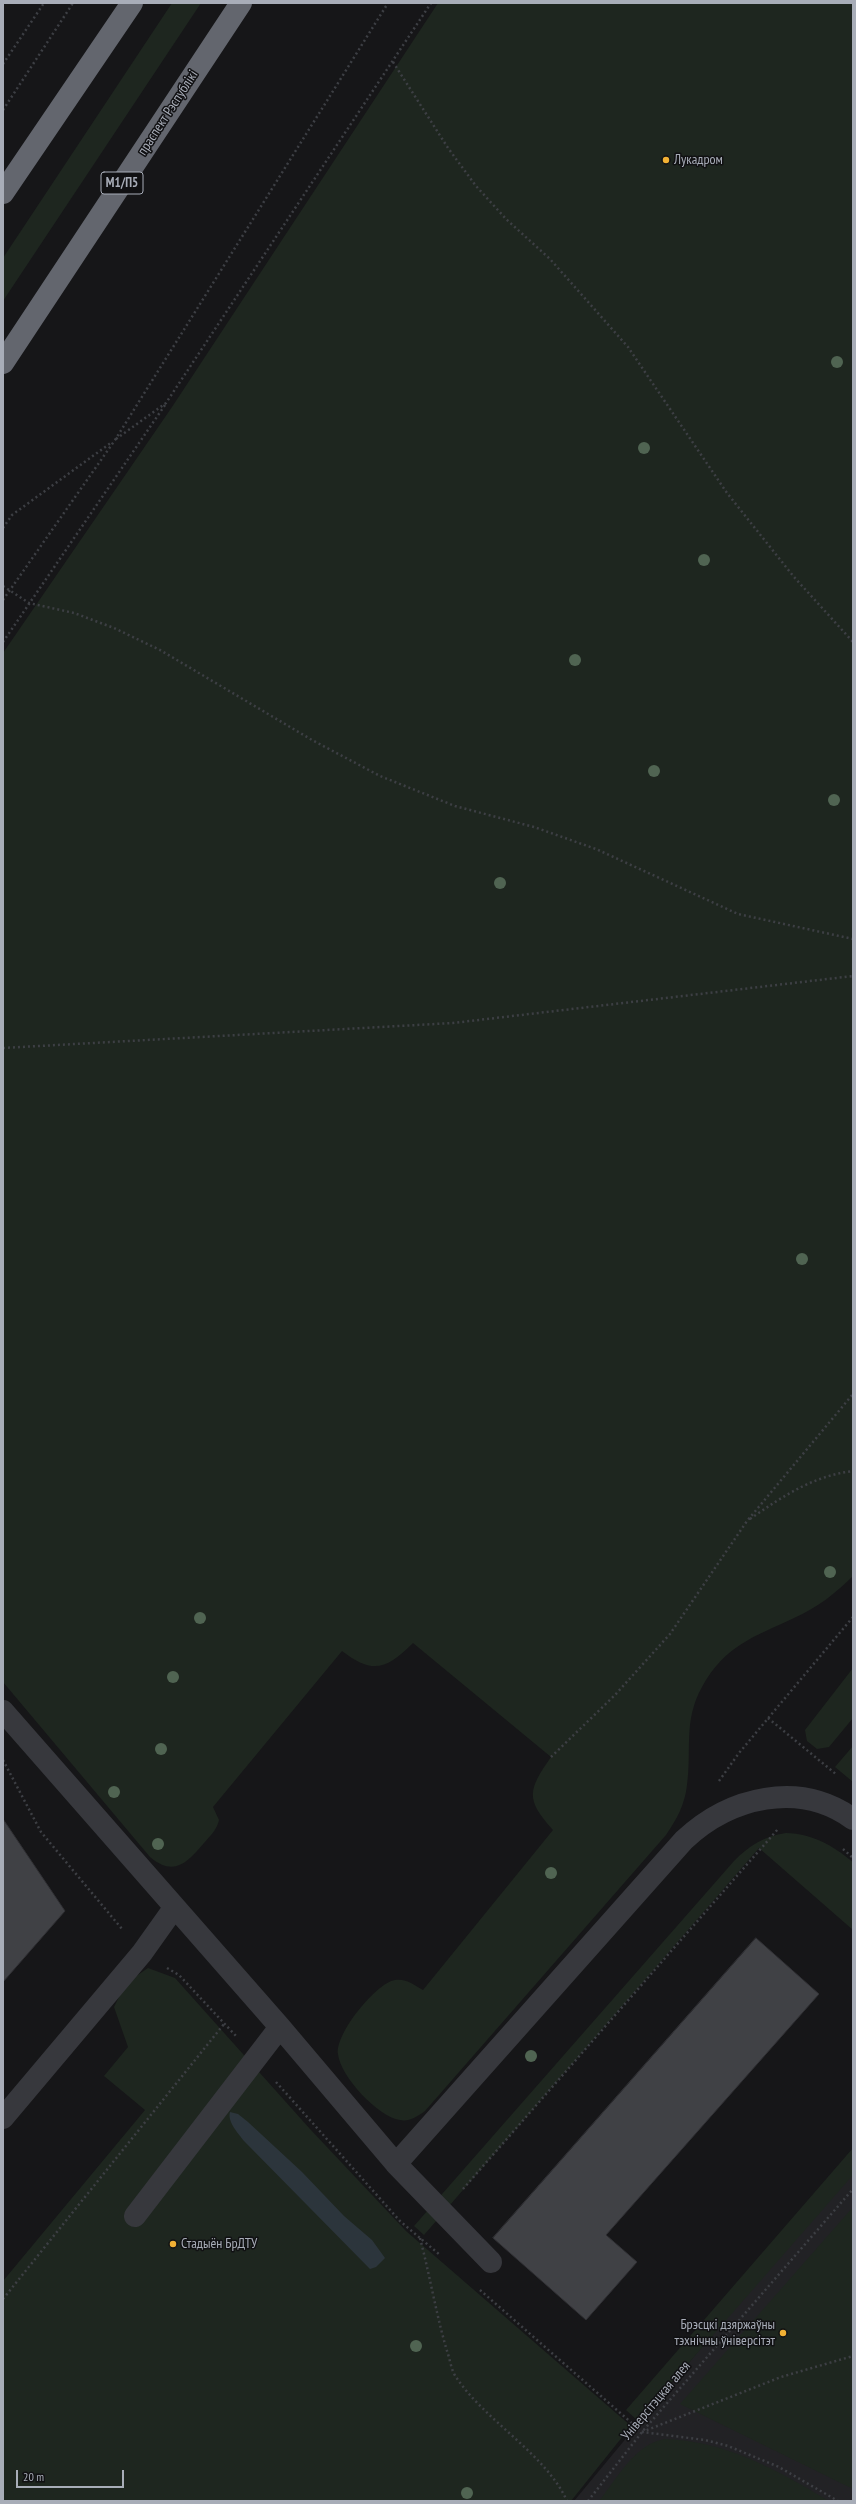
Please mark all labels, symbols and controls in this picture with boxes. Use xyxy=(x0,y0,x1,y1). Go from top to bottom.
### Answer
street label: праспект Рэспублікі xyxy=(134,67,202,159)
place label: Лукадром xyxy=(674,152,723,168)
marker: Лукадром xyxy=(661,155,671,165)
road number: М1/П5 xyxy=(101,172,143,194)
place label: Стадыён БрДТУ xyxy=(181,2236,257,2252)
marker: Стадыён БрДТУ xyxy=(168,2239,178,2249)
place label: Брэсцкі дзяржаўны тэхнічны ўніверсітэт xyxy=(675,2317,775,2350)
marker: Брэсцкі дзяржаўны тэхнічны ўніверсітэт xyxy=(778,2328,788,2338)
street label: Універсітэцкая алея xyxy=(618,2358,694,2444)
scale bar xyxy=(18,2462,126,2488)
text: 20 m xyxy=(23,2469,44,2484)

